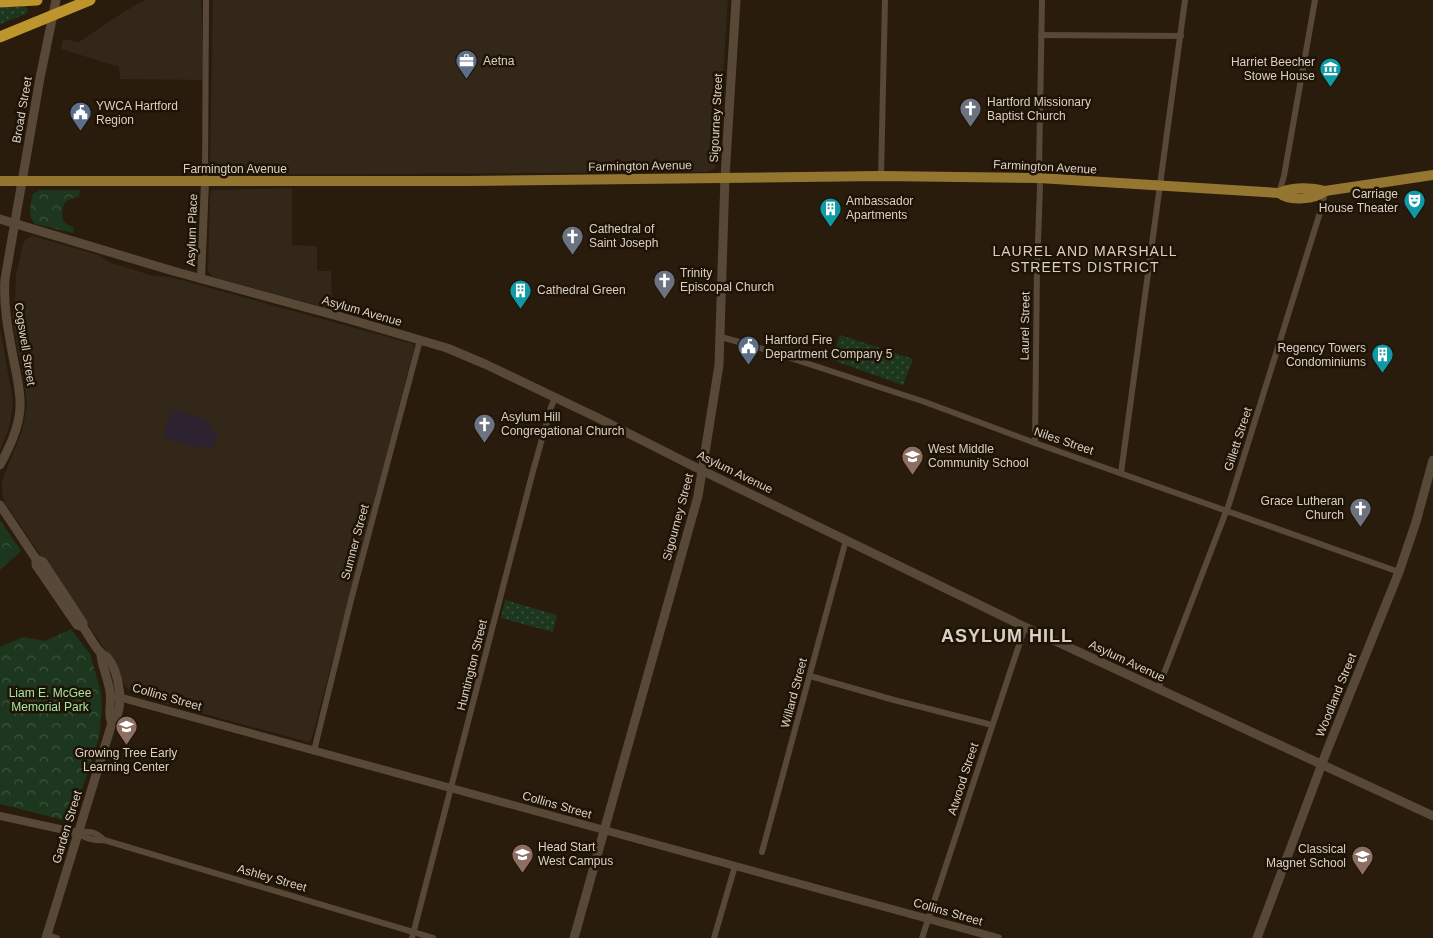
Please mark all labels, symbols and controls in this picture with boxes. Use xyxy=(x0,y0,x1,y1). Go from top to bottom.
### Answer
office icon: Aetna xyxy=(455,49,479,80)
place label: Aetna xyxy=(483,54,515,68)
place label: Harriet Beecher Stowe House xyxy=(1231,55,1315,83)
museum icon: Harriet Beecher Stowe House xyxy=(1319,57,1343,88)
street label: Sigourney Street xyxy=(707,72,725,163)
street label: Broad Street xyxy=(9,75,35,144)
place label: Hartford Missionary Baptist Church xyxy=(987,95,1091,123)
church icon: Hartford Missionary Baptist Church xyxy=(959,97,983,128)
place label: YWCA Hartford Region xyxy=(96,99,178,127)
public building icon: YWCA Hartford Region xyxy=(68,101,92,132)
street label: Farmington Avenue xyxy=(993,157,1098,177)
street label: Farmington Avenue xyxy=(588,158,692,174)
street label: Farmington Avenue xyxy=(183,162,287,176)
place label: Carriage House Theater xyxy=(1319,187,1398,215)
theatre icon: Carriage House Theater xyxy=(1402,189,1426,220)
street label: Asylum Place xyxy=(184,193,200,267)
place label: Ambassador Apartments xyxy=(846,194,913,222)
building icon: Ambassador Apartments xyxy=(818,196,842,227)
place label: Cathedral of Saint Joseph xyxy=(589,222,658,250)
church icon: Cathedral of Saint Joseph xyxy=(561,224,585,255)
district label: LAUREL AND MARSHALL STREETS DISTRICT xyxy=(993,243,1177,275)
place label: Trinity Episcopal Church xyxy=(680,266,774,294)
church icon: Trinity Episcopal Church xyxy=(652,268,676,299)
building icon: Cathedral Green xyxy=(509,278,533,309)
place label: Cathedral Green xyxy=(537,283,626,297)
street label: Laurel Street xyxy=(1017,291,1033,360)
street label: Asylum Avenue xyxy=(320,293,404,329)
street label: Cogswell Street xyxy=(12,301,39,387)
place label: Hartford Fire Department Company 5 xyxy=(765,333,893,361)
public building icon: Hartford Fire Department Company 5 xyxy=(737,335,761,366)
place label: Regency Towers Condominiums xyxy=(1278,341,1366,369)
building icon: Regency Towers Condominiums xyxy=(1370,343,1394,374)
street label: Gillett Street xyxy=(1221,405,1255,473)
place label: Asylum Hill Congregational Church xyxy=(501,410,624,438)
church icon: Asylum Hill Congregational Church xyxy=(473,412,497,443)
street label: Niles Street xyxy=(1032,424,1096,458)
place label: West Middle Community School xyxy=(928,442,1029,470)
school or university icon: West Middle Community School xyxy=(900,444,924,475)
street label: Asylum Avenue xyxy=(695,448,775,497)
street label: Sigourney Street xyxy=(660,471,697,562)
place label: Grace Lutheran Church xyxy=(1261,494,1344,522)
church icon: Grace Lutheran Church xyxy=(1348,496,1372,527)
street label: Sumner Street xyxy=(338,502,372,581)
street label: Huntington Street xyxy=(454,617,490,712)
district label: ASYLUM HILL xyxy=(941,626,1073,646)
street label: Asylum Avenue xyxy=(1087,637,1168,685)
street label: Woodland Street xyxy=(1313,650,1359,739)
street label: Willard Street xyxy=(778,656,810,730)
street label: Collins Street xyxy=(131,680,204,714)
park label: Liam E. McGee Memorial Park xyxy=(9,686,92,714)
school or university icon: Growing Tree Early Learning Center xyxy=(114,714,138,745)
street label: Atwood Street xyxy=(945,740,982,817)
place label: Growing Tree Early Learning Center xyxy=(75,746,177,774)
street label: Garden Street xyxy=(49,788,85,865)
street label: Collins Street xyxy=(521,788,594,822)
place label: Head Start West Campus xyxy=(538,840,613,868)
school or university icon: Head Start West Campus xyxy=(510,842,534,873)
place label: Classical Magnet School xyxy=(1266,842,1346,870)
school or university icon: Classical Magnet School xyxy=(1350,844,1374,875)
street label: Ashley Street xyxy=(236,861,309,895)
street label: Collins Street xyxy=(912,895,985,929)

